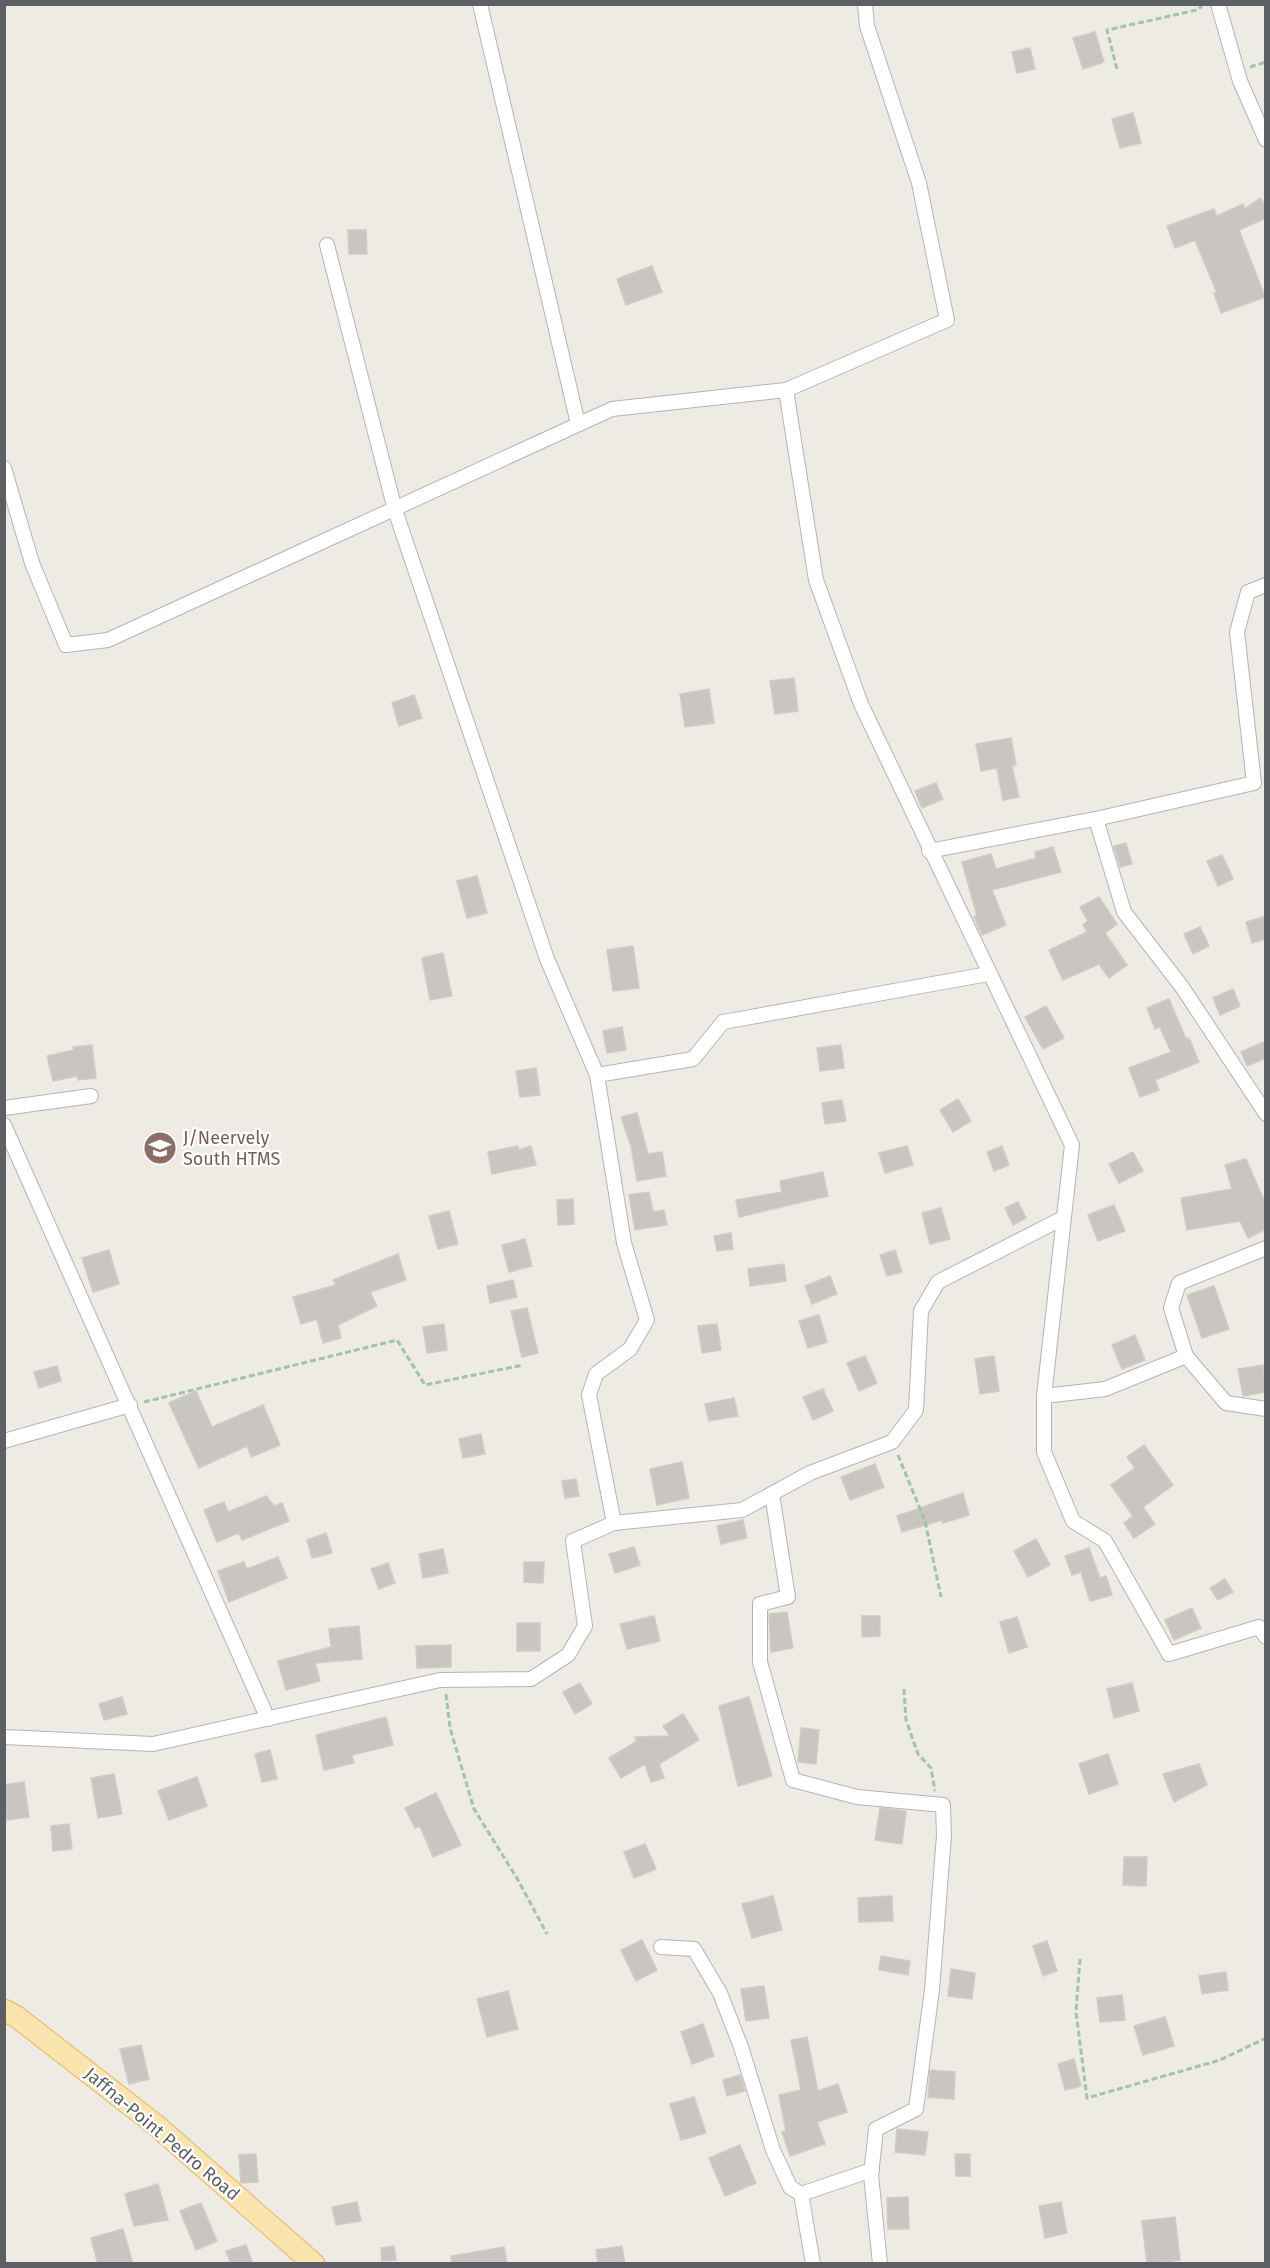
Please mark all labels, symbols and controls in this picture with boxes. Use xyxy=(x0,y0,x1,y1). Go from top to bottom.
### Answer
place label: J/Neervely South HTMS xyxy=(183,1127,281,1170)
school or university icon: J/Neervely South HTMS xyxy=(142,1130,178,1166)
street label: Jaffna-Point Pedro Road xyxy=(80,2063,244,2205)

